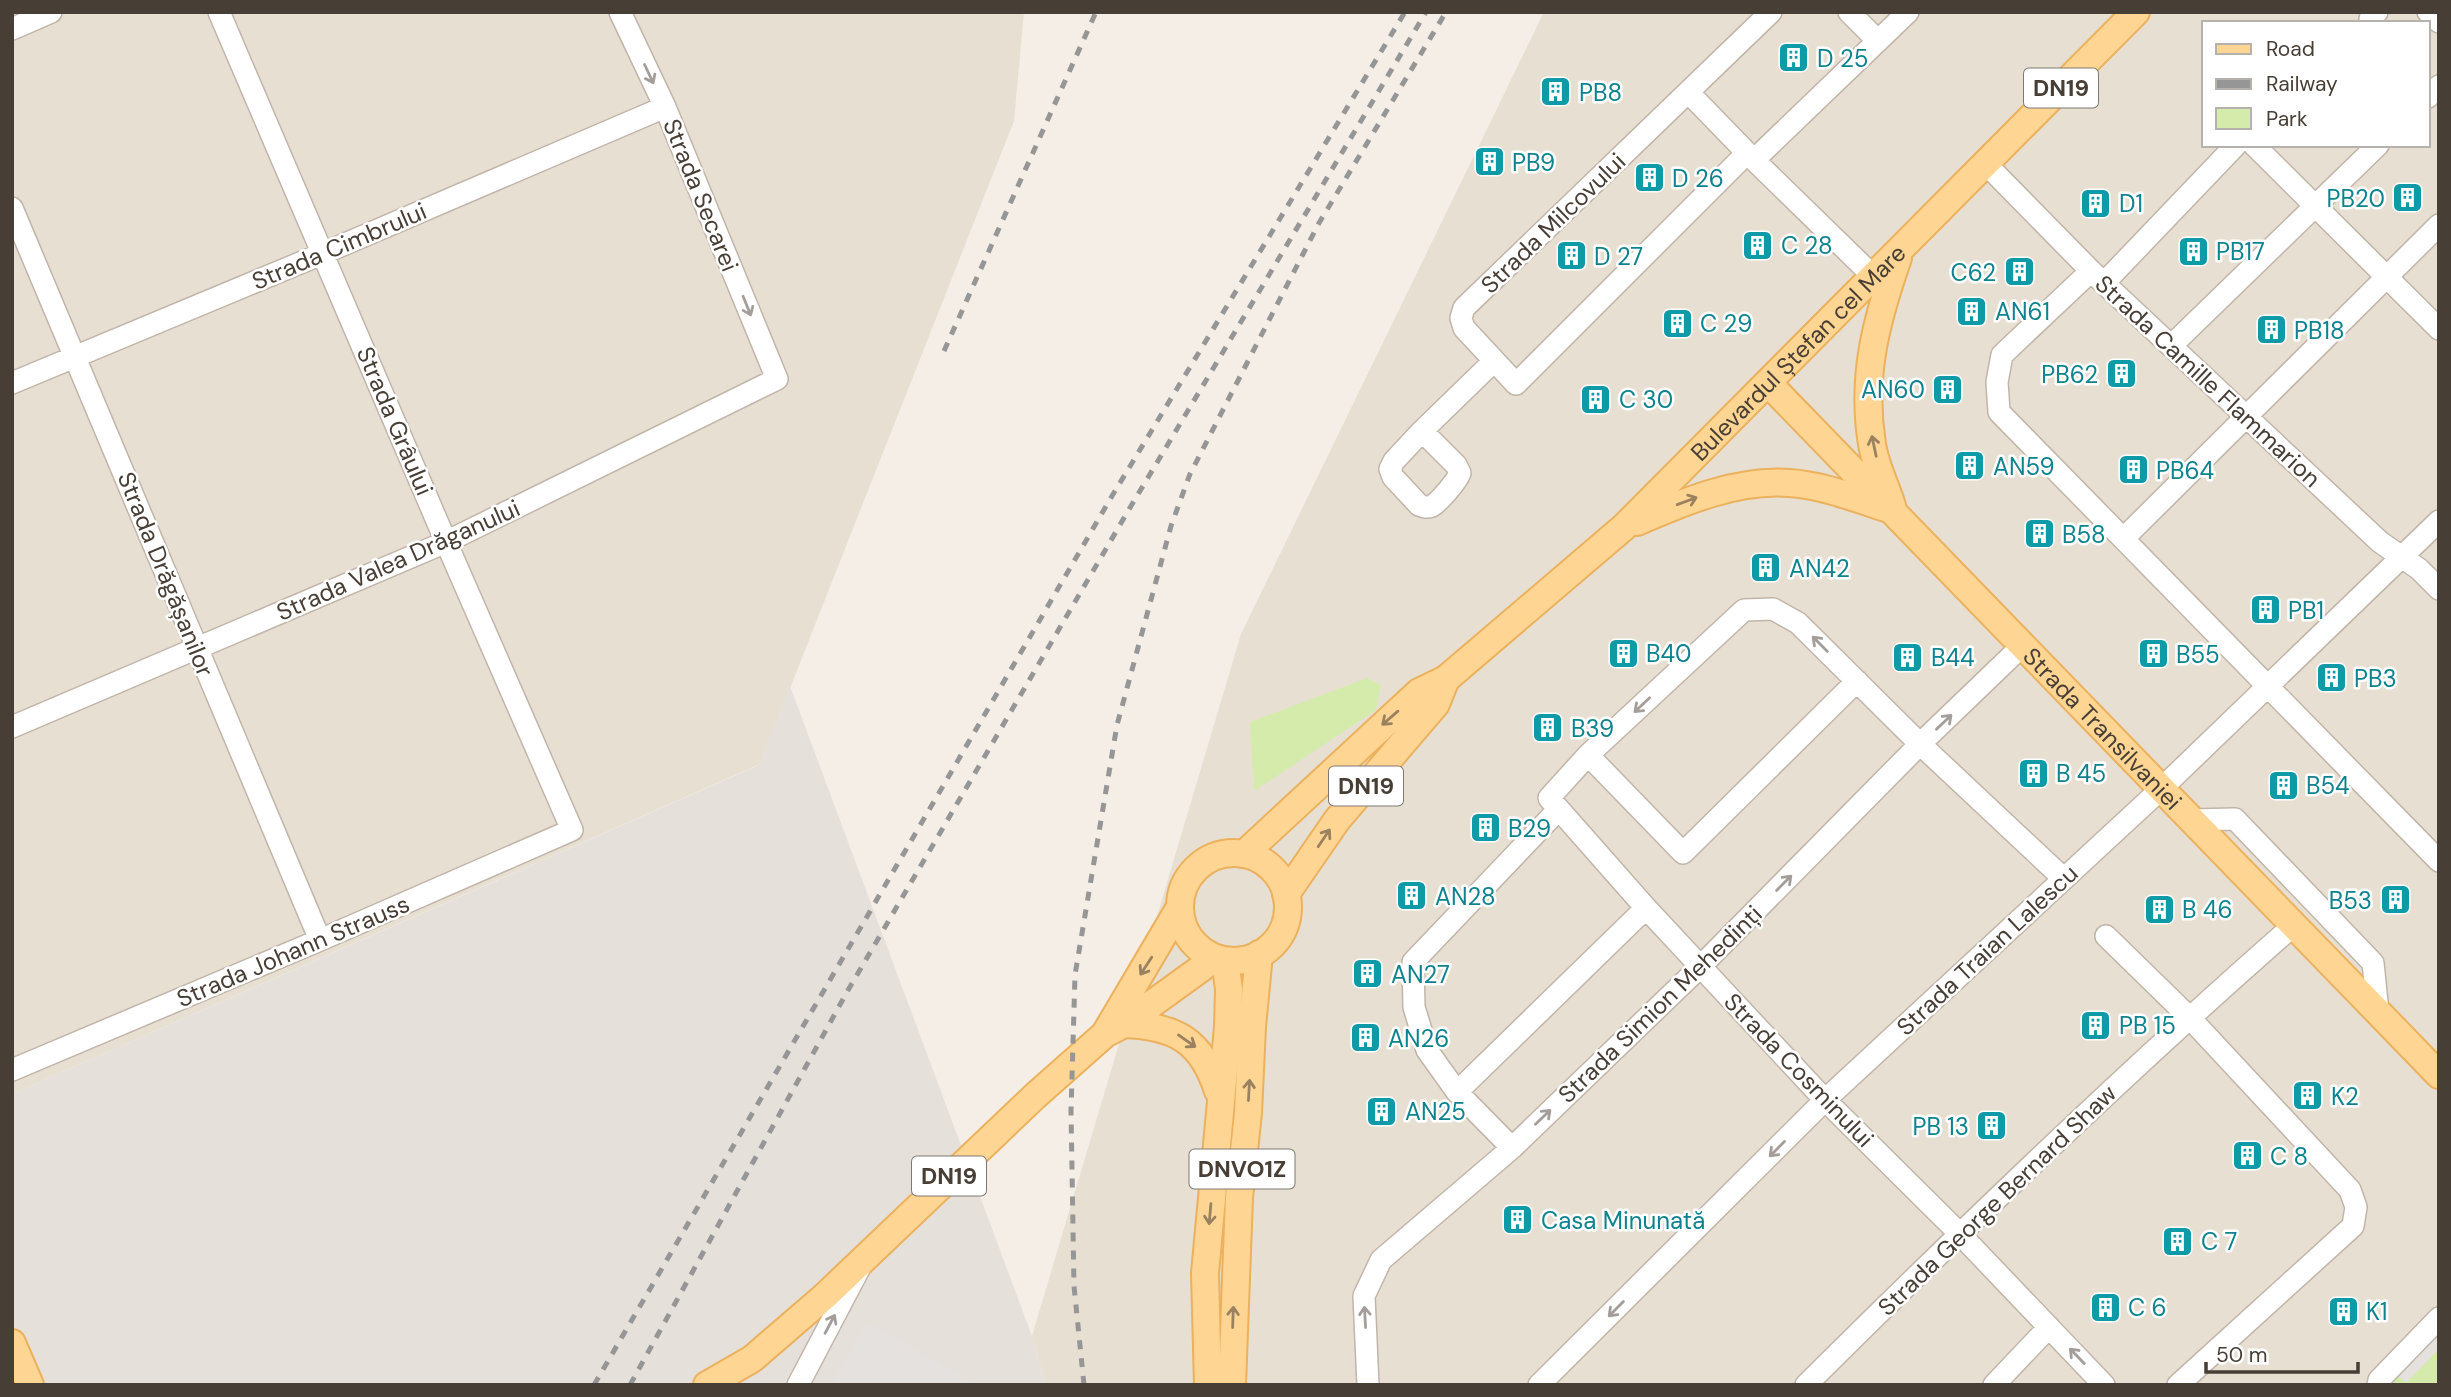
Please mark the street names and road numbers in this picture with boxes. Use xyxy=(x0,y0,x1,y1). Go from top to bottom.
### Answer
road number: DN19 xyxy=(2024,68,2098,108)
street label: Strada Secarei xyxy=(656,114,746,276)
street label: Strada Milcovului xyxy=(1474,146,1632,300)
street label: Strada Cimbrului xyxy=(247,195,431,297)
street label: Bulevardul Ștefan cel Mare xyxy=(1684,237,1912,467)
street label: Strada Camille Flammarion xyxy=(2089,268,2327,494)
street label: Strada Grâului xyxy=(350,342,440,500)
street label: Strada Drăgășanilor xyxy=(111,467,221,681)
street label: Strada Valea Drăganului xyxy=(271,492,525,628)
street label: Strada Transilvaniei xyxy=(2017,640,2189,816)
road number: DN19 xyxy=(1329,766,1403,806)
street label: Strada Traian Lalescu xyxy=(1890,858,2084,1042)
street label: Strada Johann Strauss xyxy=(172,888,414,1014)
street label: Strada Simion Mehedinți xyxy=(1551,898,1769,1110)
street label: Strada Cosminului xyxy=(1717,986,1881,1154)
street label: Strada George Bernard Shaw xyxy=(1871,1078,2123,1322)
road number: DNVO1Z xyxy=(1190,1150,1294,1188)
road number: DN19 xyxy=(912,1156,986,1196)

